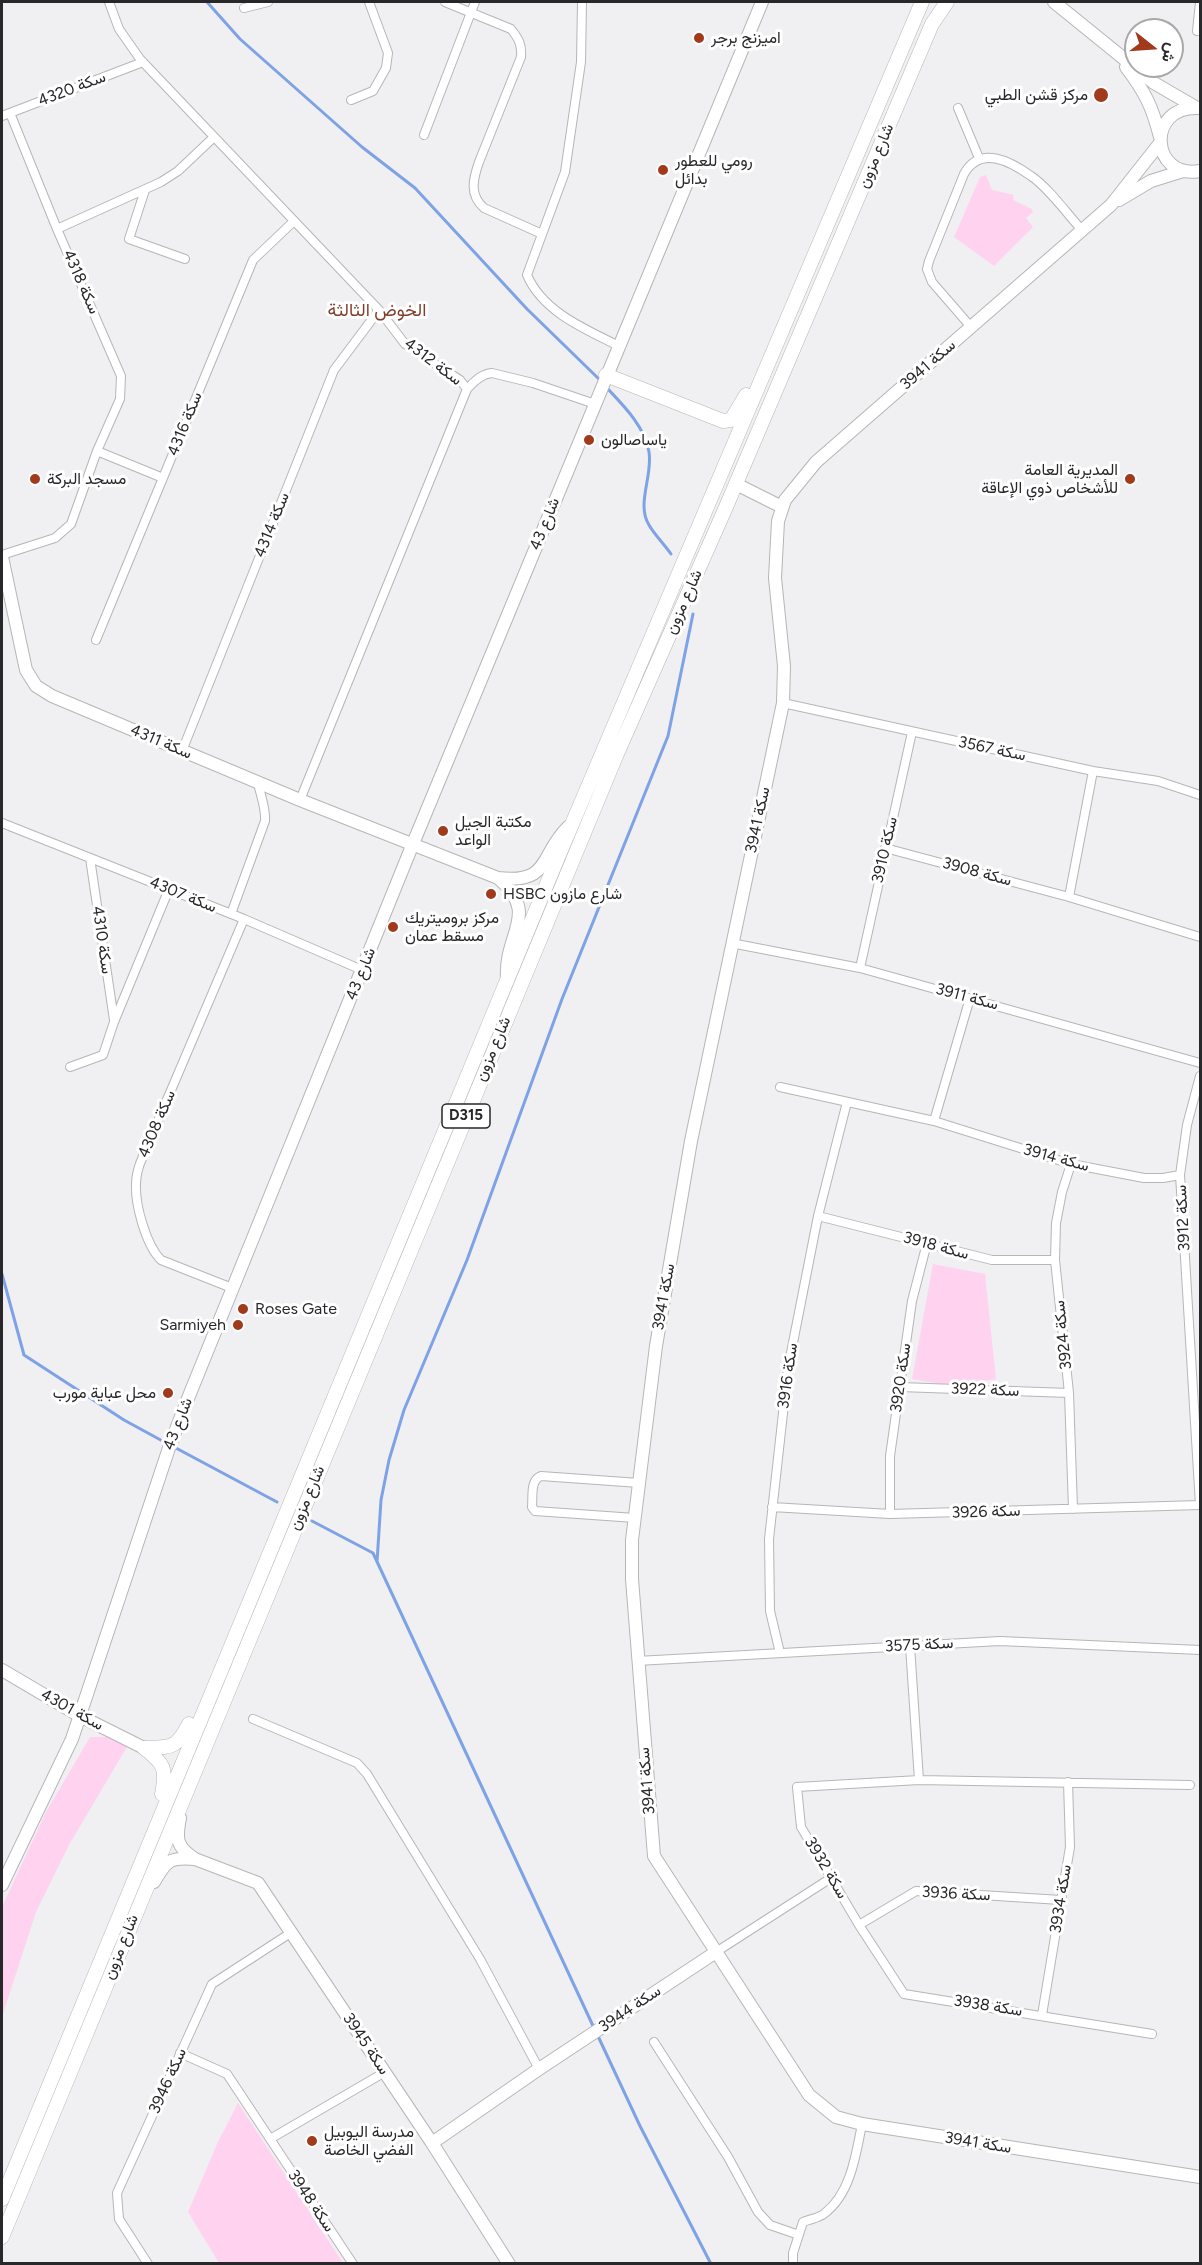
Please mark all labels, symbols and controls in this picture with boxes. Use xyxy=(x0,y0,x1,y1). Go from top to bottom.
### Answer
north arrow xyxy=(1124,18,1184,78)
place label: اميزنج برجر xyxy=(711,28,781,48)
marker: اميزنج برجر xyxy=(692,31,706,45)
text: ش xyxy=(1158,41,1182,65)
street label: سكة 4320 xyxy=(35,67,109,111)
place label: مركز قشن الطبي xyxy=(985,85,1088,105)
marker: مركز قشن الطبي xyxy=(1092,86,1110,104)
street label: شارع مزون xyxy=(854,121,898,191)
place label: رومي للعطور بدائل xyxy=(675,151,753,189)
marker: رومي للعطور بدائل xyxy=(656,163,670,177)
street label: سكة 4318 xyxy=(58,247,104,317)
district label: الخوض الثالثة xyxy=(328,300,426,322)
street label: سكة 4312 xyxy=(400,334,466,390)
street label: سكة 3941 xyxy=(896,336,960,394)
street label: سكة 4316 xyxy=(163,389,207,459)
place label: ياساصالون xyxy=(601,430,667,450)
marker: ياساصالون xyxy=(582,433,596,447)
place label: المديرية العامة للأشخاص ذوي الإعاقة xyxy=(981,460,1118,498)
place label: مسجد البركة xyxy=(47,469,126,489)
marker: مسجد البركة xyxy=(28,472,42,486)
marker: المديرية العامة للأشخاص ذوي الإعاقة xyxy=(1123,472,1137,486)
street label: سكة 4314 xyxy=(250,490,294,560)
street label: شارع 43 xyxy=(526,495,564,553)
street label: شارع مزون xyxy=(661,567,707,637)
street label: سكة 4311 xyxy=(127,720,195,764)
street label: سكة 3567 xyxy=(956,732,1028,766)
street label: سكة 3941 xyxy=(742,785,774,855)
place label: مكتبة الجيل الواعد xyxy=(455,812,532,850)
street label: سكة 3910 xyxy=(868,815,902,885)
marker: مكتبة الجيل الواعد xyxy=(436,824,450,838)
street label: سكة 3908 xyxy=(940,854,1014,890)
street label: سكة 4307 xyxy=(147,873,219,917)
place label: HSBC شارع مازون xyxy=(503,884,622,904)
marker: HSBC شارع مازون xyxy=(484,887,498,901)
street label: سكة 4310 xyxy=(88,905,116,975)
place label: مركز بروميتريك مسقط عمان xyxy=(405,908,499,946)
marker: مركز بروميتريك مسقط عمان xyxy=(386,920,400,934)
street label: شارع 43 xyxy=(342,945,380,1003)
street label: سكة 3911 xyxy=(934,979,1000,1015)
street label: شارع مزون xyxy=(471,1014,515,1084)
street label: سكة 4308 xyxy=(134,1087,180,1161)
road number: D315 xyxy=(442,1104,490,1128)
street label: سكة 3914 xyxy=(1021,1140,1091,1176)
street label: سكة 3912 xyxy=(1172,1184,1194,1252)
street label: سكة 3918 xyxy=(901,1228,971,1264)
street label: سكة 3941 xyxy=(649,1262,679,1332)
place label: Roses Gate xyxy=(255,1299,337,1319)
street label: سكة 3924 xyxy=(1050,1299,1076,1371)
marker: Roses Gate xyxy=(236,1302,250,1316)
place label: Sarmiyeh xyxy=(159,1315,226,1335)
marker: Sarmiyeh xyxy=(231,1318,245,1332)
street label: سكة 3916 xyxy=(774,1342,802,1410)
street label: سكة 3920 xyxy=(887,1342,915,1414)
street label: سكة 3922 xyxy=(950,1379,1020,1401)
place label: محل عباية مورب xyxy=(53,1383,156,1403)
marker: محل عباية مورب xyxy=(161,1386,175,1400)
street label: شارع 43 xyxy=(159,1395,197,1453)
street label: شارع مزون xyxy=(285,1463,329,1533)
street label: سكة 3926 xyxy=(951,1501,1021,1523)
street label: سكة 3575 xyxy=(884,1634,954,1656)
street label: سكة 4301 xyxy=(37,1685,107,1735)
street label: سكة 3941 xyxy=(635,1747,659,1815)
street label: سكة 3932 xyxy=(800,1834,852,1902)
street label: سكة 3934 xyxy=(1046,1863,1076,1935)
street label: سكة 3936 xyxy=(921,1883,991,1905)
street label: شارع مزون xyxy=(99,1912,143,1982)
street label: سكة 3944 xyxy=(595,1981,665,2037)
street label: سكة 3938 xyxy=(952,1991,1024,2021)
street label: سكة 3945 xyxy=(338,2010,394,2078)
street label: سكة 3946 xyxy=(145,2045,191,2117)
place label: مدرسة اليوبيل الفضي الخاصة xyxy=(324,2122,414,2160)
street label: سكة 3941 xyxy=(943,2128,1013,2158)
marker: مدرسة اليوبيل الفضي الخاصة xyxy=(305,2134,319,2148)
street label: سكة 3948 xyxy=(283,2166,339,2236)

